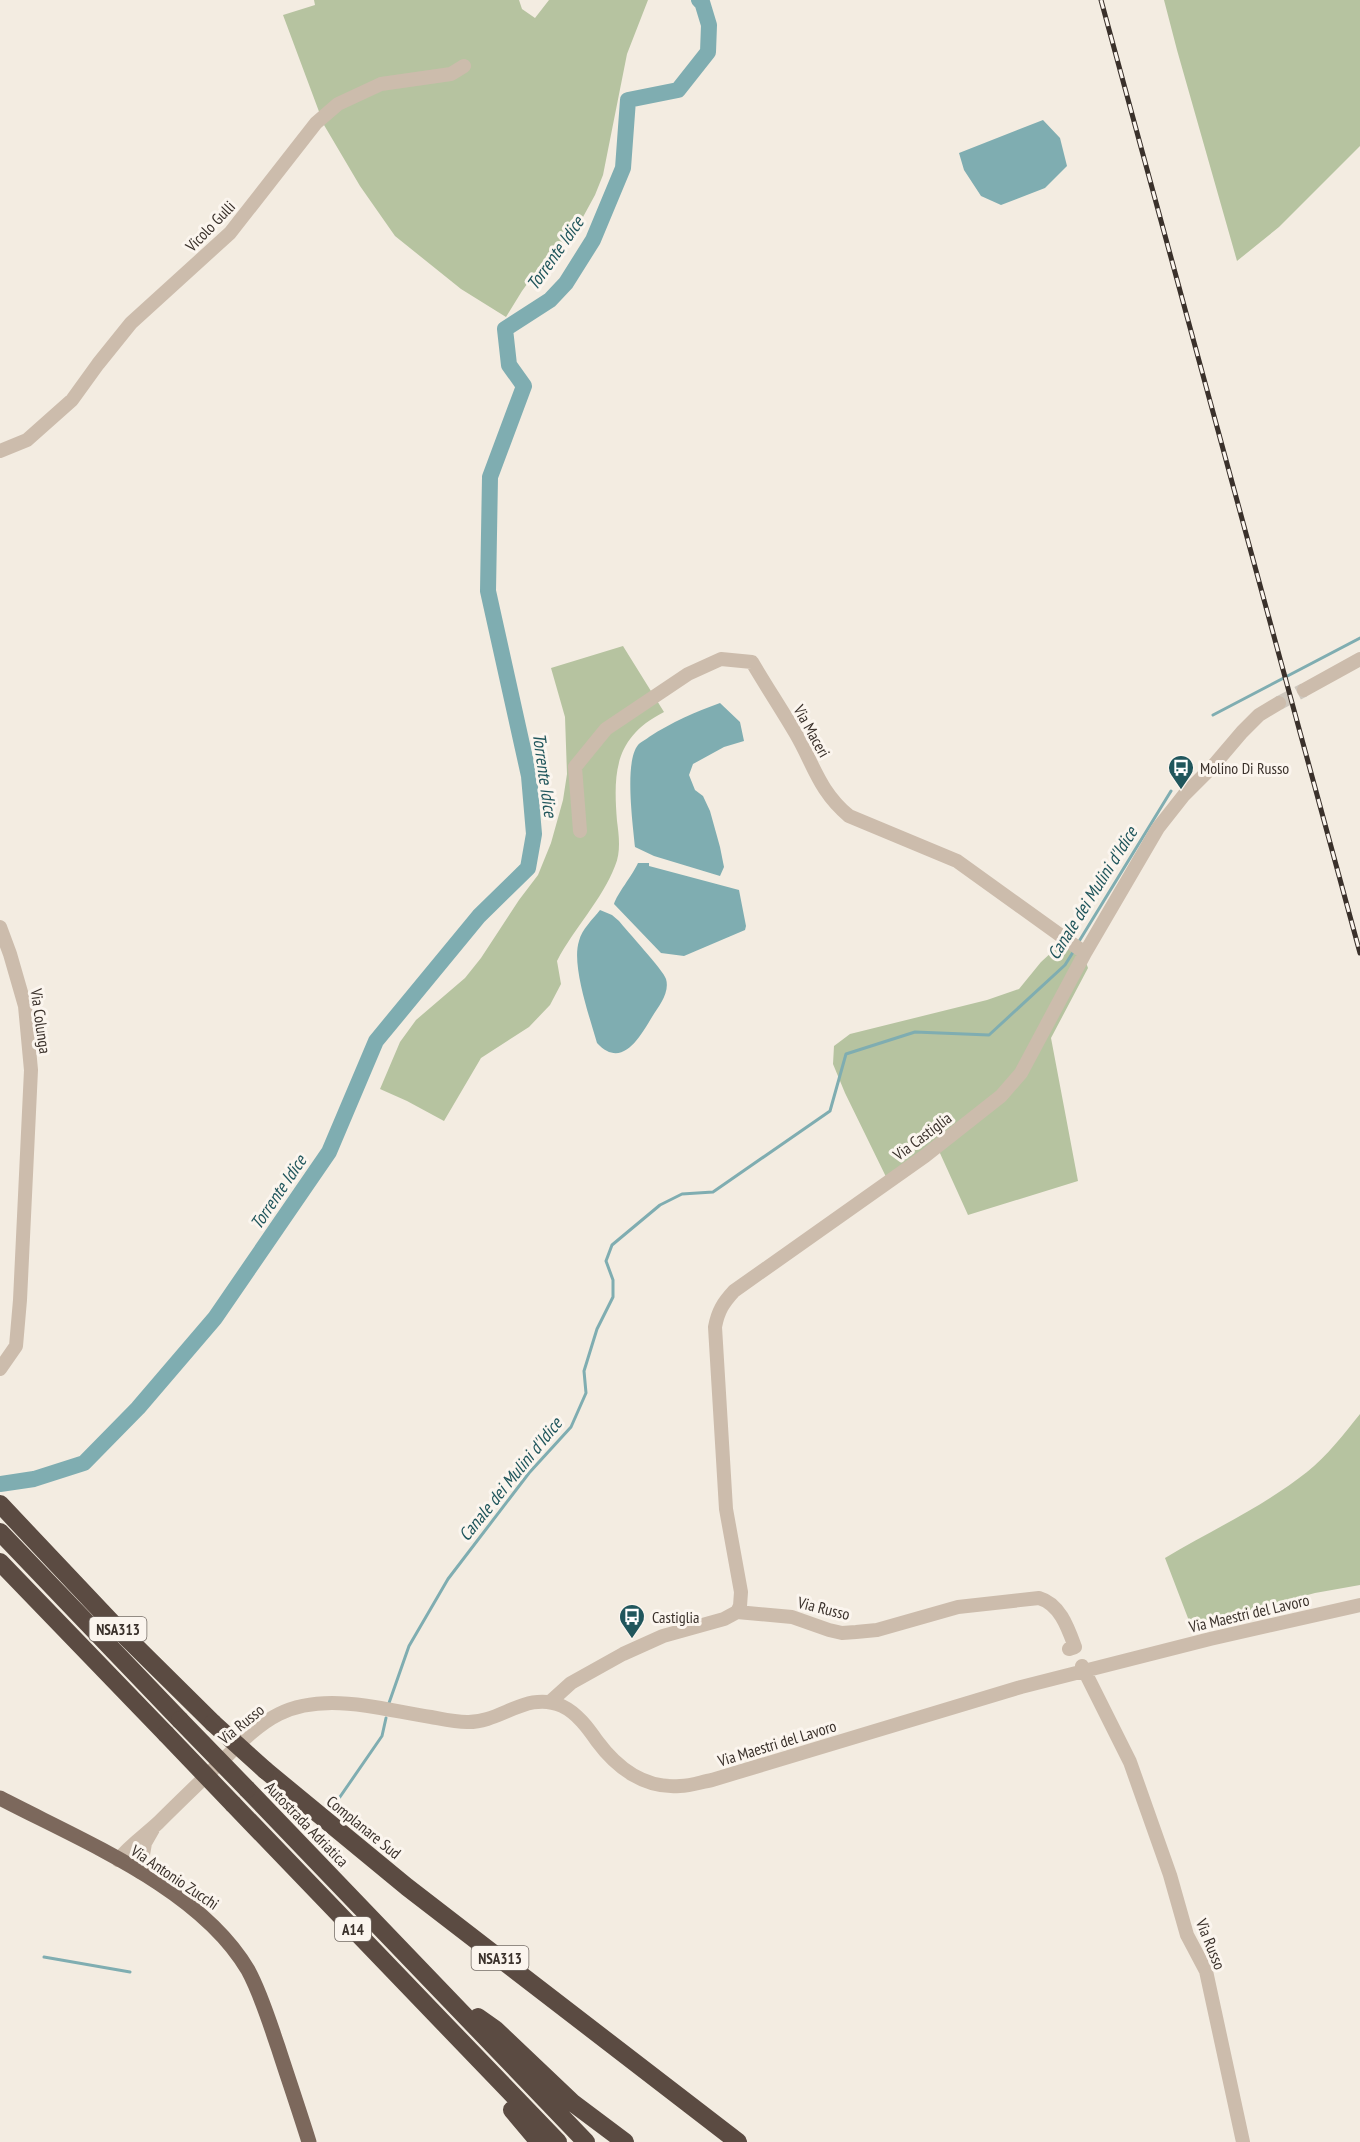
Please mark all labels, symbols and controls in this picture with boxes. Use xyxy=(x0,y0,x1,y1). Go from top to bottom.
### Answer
street label: Vicolo Gulli xyxy=(180,196,239,256)
water label: Torrente Idice xyxy=(521,210,590,294)
street label: Via Maceri xyxy=(789,700,835,761)
water label: Torrente Idice xyxy=(528,731,562,820)
bus stop icon: Molino Di Russo xyxy=(1166,753,1196,791)
place label: Molino Di Russo xyxy=(1200,758,1289,778)
water label: Canale dei Mulini d'Idice xyxy=(1042,821,1143,964)
street label: Via Colunga xyxy=(26,986,55,1055)
street label: Via Castiglia xyxy=(888,1108,955,1165)
water label: Torrente Idice xyxy=(245,1149,312,1234)
water label: Canale dei Mulini d'Idice xyxy=(453,1411,568,1545)
street label: Via Maestri del Lavoro xyxy=(1186,1589,1311,1637)
street label: Via Russo xyxy=(795,1592,852,1624)
bus stop icon: Castiglia xyxy=(617,1602,647,1640)
place label: Castiglia xyxy=(652,1607,699,1627)
road number: NSA313 xyxy=(90,1617,146,1641)
street label: Via Russo xyxy=(213,1699,268,1749)
street label: Via Maestri del Lavoro xyxy=(714,1715,839,1771)
street label: Autostrada Adriatica xyxy=(261,1777,353,1871)
street label: Complanare Sud xyxy=(323,1791,405,1863)
street label: Via Antonio Zucchi xyxy=(126,1840,223,1914)
street label: Via Russo xyxy=(1191,1915,1230,1972)
road number: A14 xyxy=(335,1917,371,1941)
road number: NSA313 xyxy=(472,1946,528,1970)

